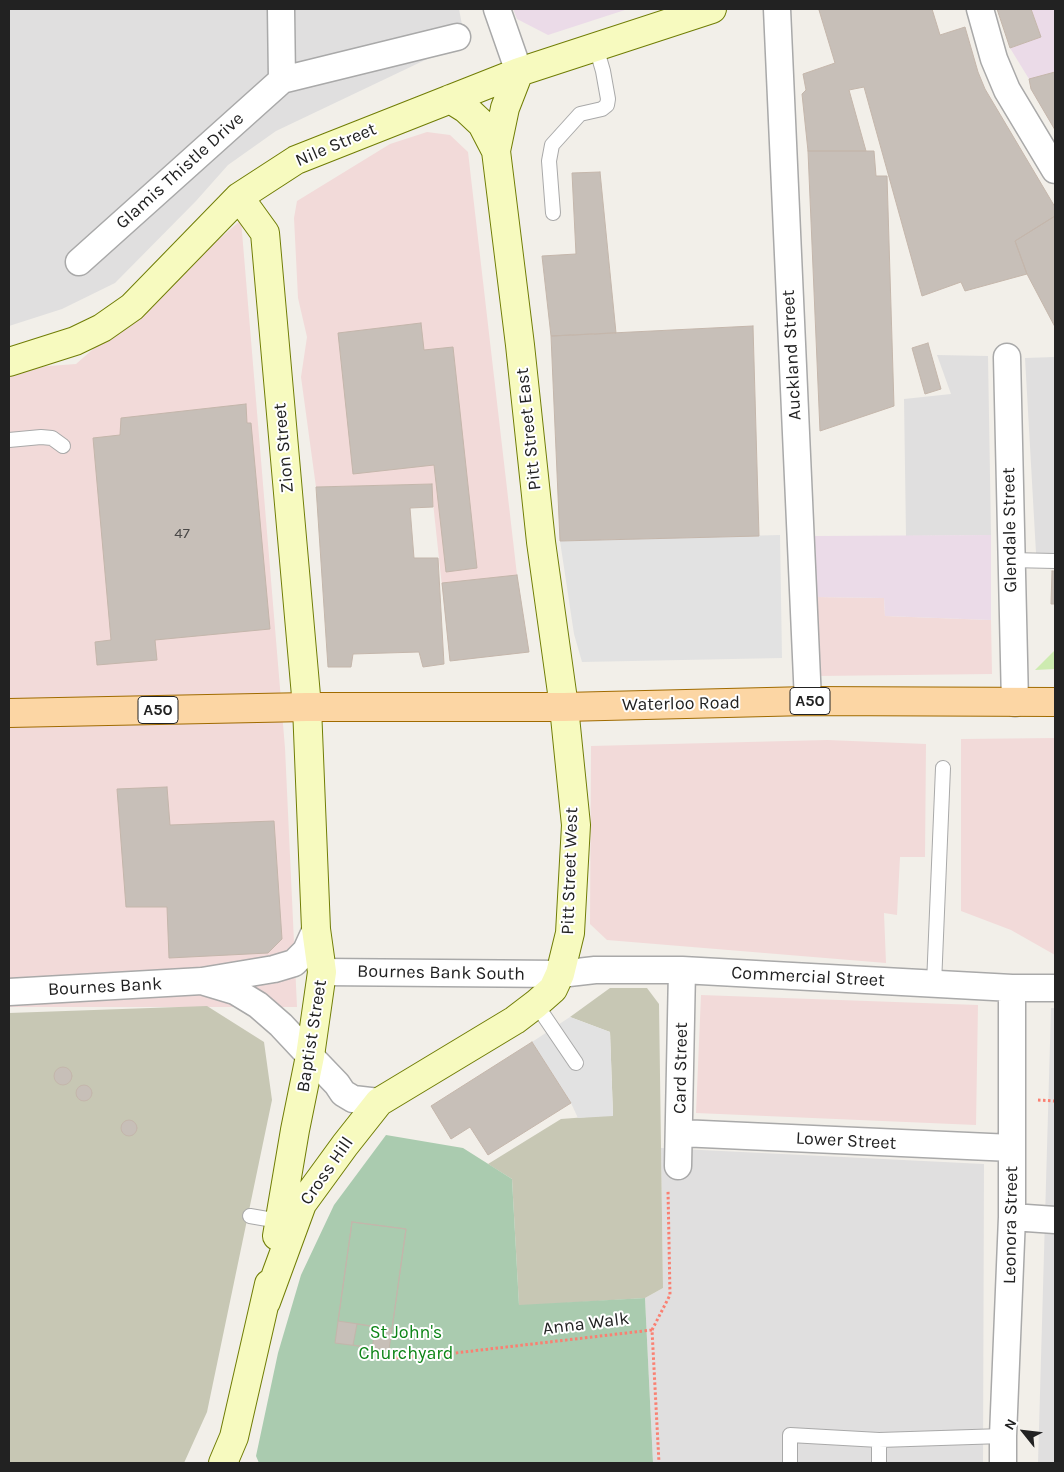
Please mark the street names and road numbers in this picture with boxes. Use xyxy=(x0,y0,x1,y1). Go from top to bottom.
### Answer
street label: Glamis Thistle Drive xyxy=(112,108,248,234)
street label: Nile Street xyxy=(292,118,380,172)
street label: Auckland Street xyxy=(778,289,806,421)
street label: Pitt Street East xyxy=(512,367,546,491)
street label: Zion Street xyxy=(269,402,299,494)
street label: Glendale Street xyxy=(998,467,1022,593)
road number: A50 xyxy=(790,688,830,714)
street label: Waterloo Road xyxy=(622,692,740,716)
road number: A50 xyxy=(138,696,178,724)
street label: Pitt Street West xyxy=(557,807,583,935)
street label: Bournes Bank South xyxy=(357,961,525,985)
street label: Commercial Street xyxy=(731,962,885,992)
street label: Bournes Bank xyxy=(47,973,163,1001)
street label: Baptist Street xyxy=(292,978,332,1094)
street label: Card Street xyxy=(669,1022,693,1114)
street label: Lower Street xyxy=(795,1128,897,1154)
street label: Cross Hill xyxy=(296,1133,358,1209)
street label: Leonora Street xyxy=(999,1166,1023,1284)
street label: Anna Walk xyxy=(542,1308,630,1340)

